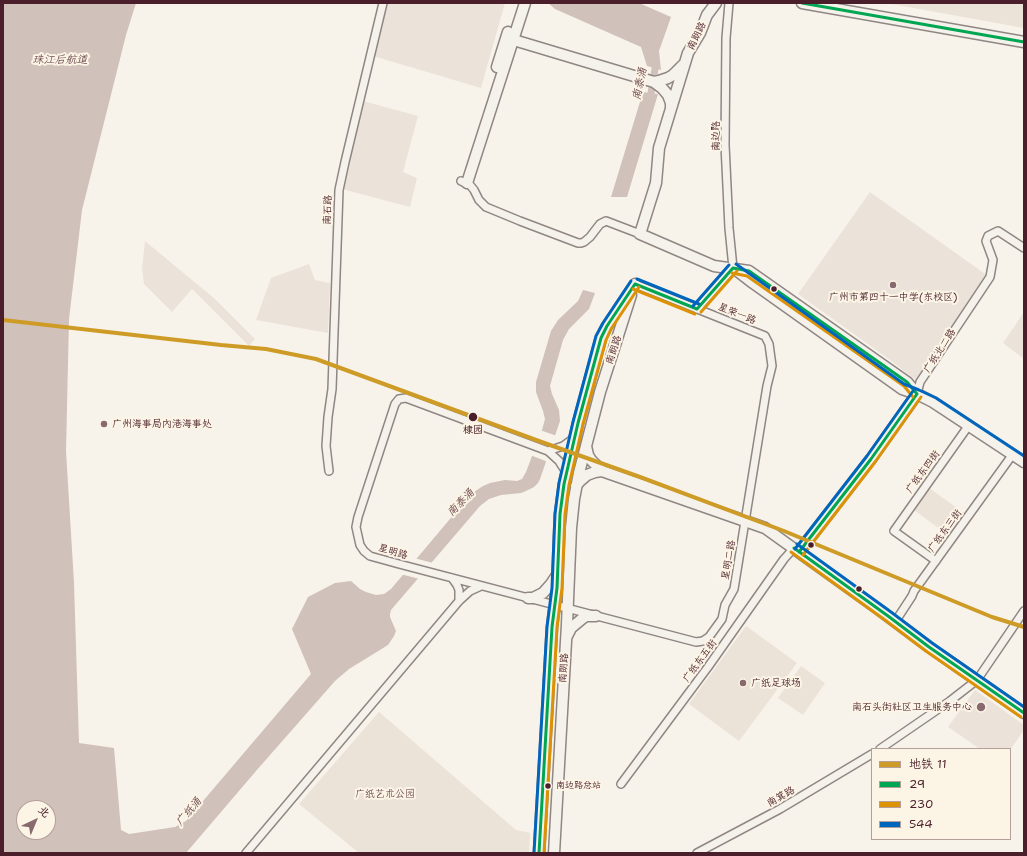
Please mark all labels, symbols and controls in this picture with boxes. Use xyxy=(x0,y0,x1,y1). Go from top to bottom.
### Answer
street label: 南朗路 xyxy=(685,20,709,52)
water label: 珠江后航道 xyxy=(33,53,87,67)
water label: 南泰涌 xyxy=(630,66,650,102)
street label: 南边路 xyxy=(710,121,722,151)
street label: 南石路 xyxy=(321,195,335,225)
marker: 广州市第四十一中学(东校区) xyxy=(888,280,898,290)
unlabelled marker xyxy=(769,284,779,294)
place label: 广州市第四十一中学(东校区) xyxy=(829,291,957,303)
street label: 星荣一路 xyxy=(716,301,758,327)
street label: 广纸北二路 xyxy=(921,327,959,375)
street label: 南朗路 xyxy=(604,334,624,366)
marker: 棣园 xyxy=(467,411,479,423)
place label: 广州海事局内港海事处 xyxy=(112,418,212,430)
marker: 广州海事局内港海事处 xyxy=(99,419,109,429)
place label: 棣园 xyxy=(463,424,483,436)
street label: 广纸东四街 xyxy=(903,448,943,496)
water label: 南泰涌 xyxy=(445,487,477,519)
street label: 广纸东三街 xyxy=(925,507,965,555)
street label: 星明二路 xyxy=(720,539,738,581)
unlabelled marker xyxy=(806,540,816,550)
street label: 星明路 xyxy=(377,542,409,562)
unlabelled marker xyxy=(854,584,864,594)
street label: 广纸东五街 xyxy=(680,637,720,685)
street label: 南朗路 xyxy=(557,653,571,683)
place label: 广纸足球场 xyxy=(751,677,801,689)
marker: 广纸足球场 xyxy=(738,678,748,688)
place label: 南石头街社区卫生服务中心 xyxy=(852,701,972,713)
marker: 南石头街社区卫生服务中心 xyxy=(975,701,987,713)
legend xyxy=(871,748,1011,840)
text: 地铁 11 xyxy=(909,756,947,772)
text: 29 xyxy=(909,776,925,792)
marker: 南边路总站 xyxy=(543,781,553,791)
place label: 南边路总站 xyxy=(556,781,601,791)
street label: 南箕路 xyxy=(765,784,797,810)
park label: 广纸艺术公园 xyxy=(355,788,415,800)
water label: 广纸涌 xyxy=(173,795,205,829)
text: 230 xyxy=(909,796,933,812)
north arrow xyxy=(16,800,56,840)
text: 北 xyxy=(35,803,53,821)
text: 544 xyxy=(909,816,933,832)

